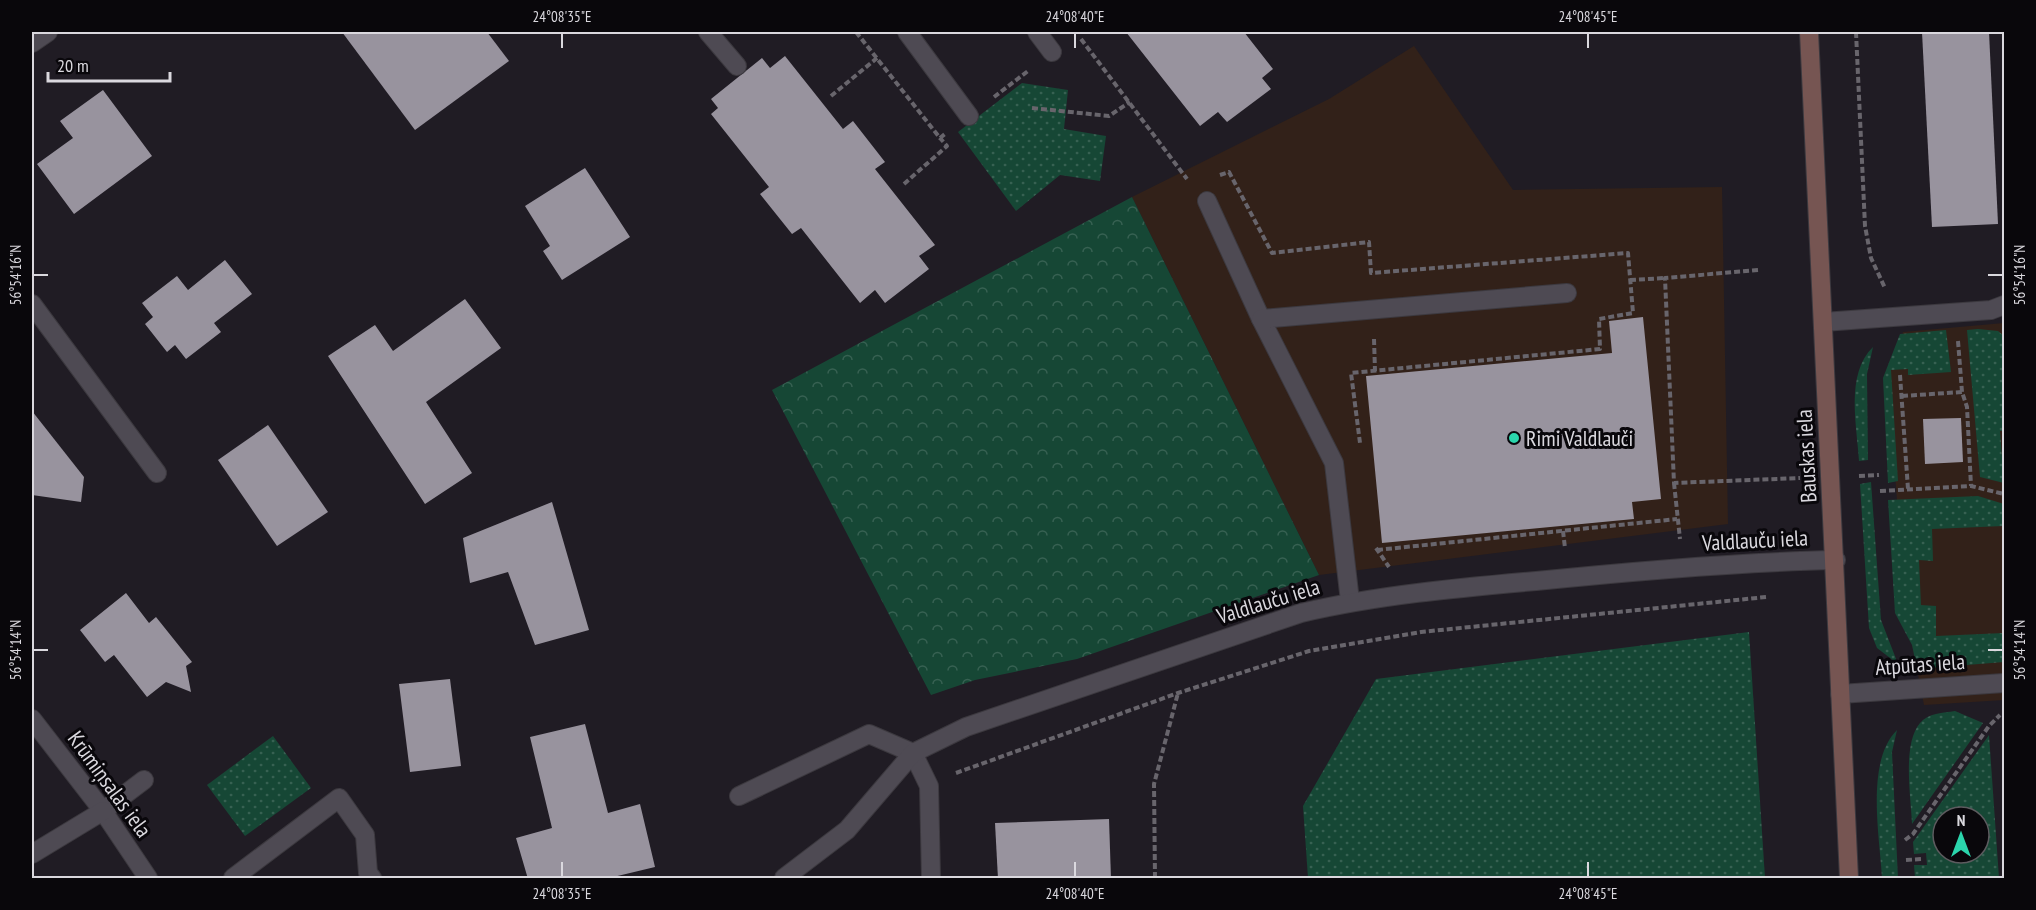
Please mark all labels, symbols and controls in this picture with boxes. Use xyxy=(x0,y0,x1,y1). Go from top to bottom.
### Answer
text: 24°08'35"E xyxy=(532,7,592,26)
text: 24°08'40"E xyxy=(1045,7,1105,26)
text: 24°08'45"E xyxy=(1558,7,1618,26)
scale bar xyxy=(48,45,170,83)
text: 20 m xyxy=(57,54,89,77)
text: 56°54'16"N xyxy=(6,245,25,305)
text: 56°54'16"N xyxy=(2010,245,2029,305)
street label: Bauskas iela xyxy=(1790,409,1822,503)
place label: Rimi Valdlauči xyxy=(1526,424,1633,452)
marker: Rimi Valdlauči xyxy=(1507,431,1521,445)
street label: Valdlauču iela xyxy=(1700,523,1809,557)
street label: Valdlauču iela xyxy=(1212,572,1323,630)
text: 56°54'14"N xyxy=(6,620,25,680)
text: 56°54'14"N xyxy=(2010,620,2029,680)
street label: Atpūtas iela xyxy=(1874,647,1966,681)
street label: Krūmiņsalas iela xyxy=(62,725,158,843)
north arrow xyxy=(1931,805,1991,865)
text: N xyxy=(1957,810,1965,830)
text: 24°08'35"E xyxy=(532,884,592,903)
text: 24°08'40"E xyxy=(1045,884,1105,903)
text: 24°08'45"E xyxy=(1558,884,1618,903)

